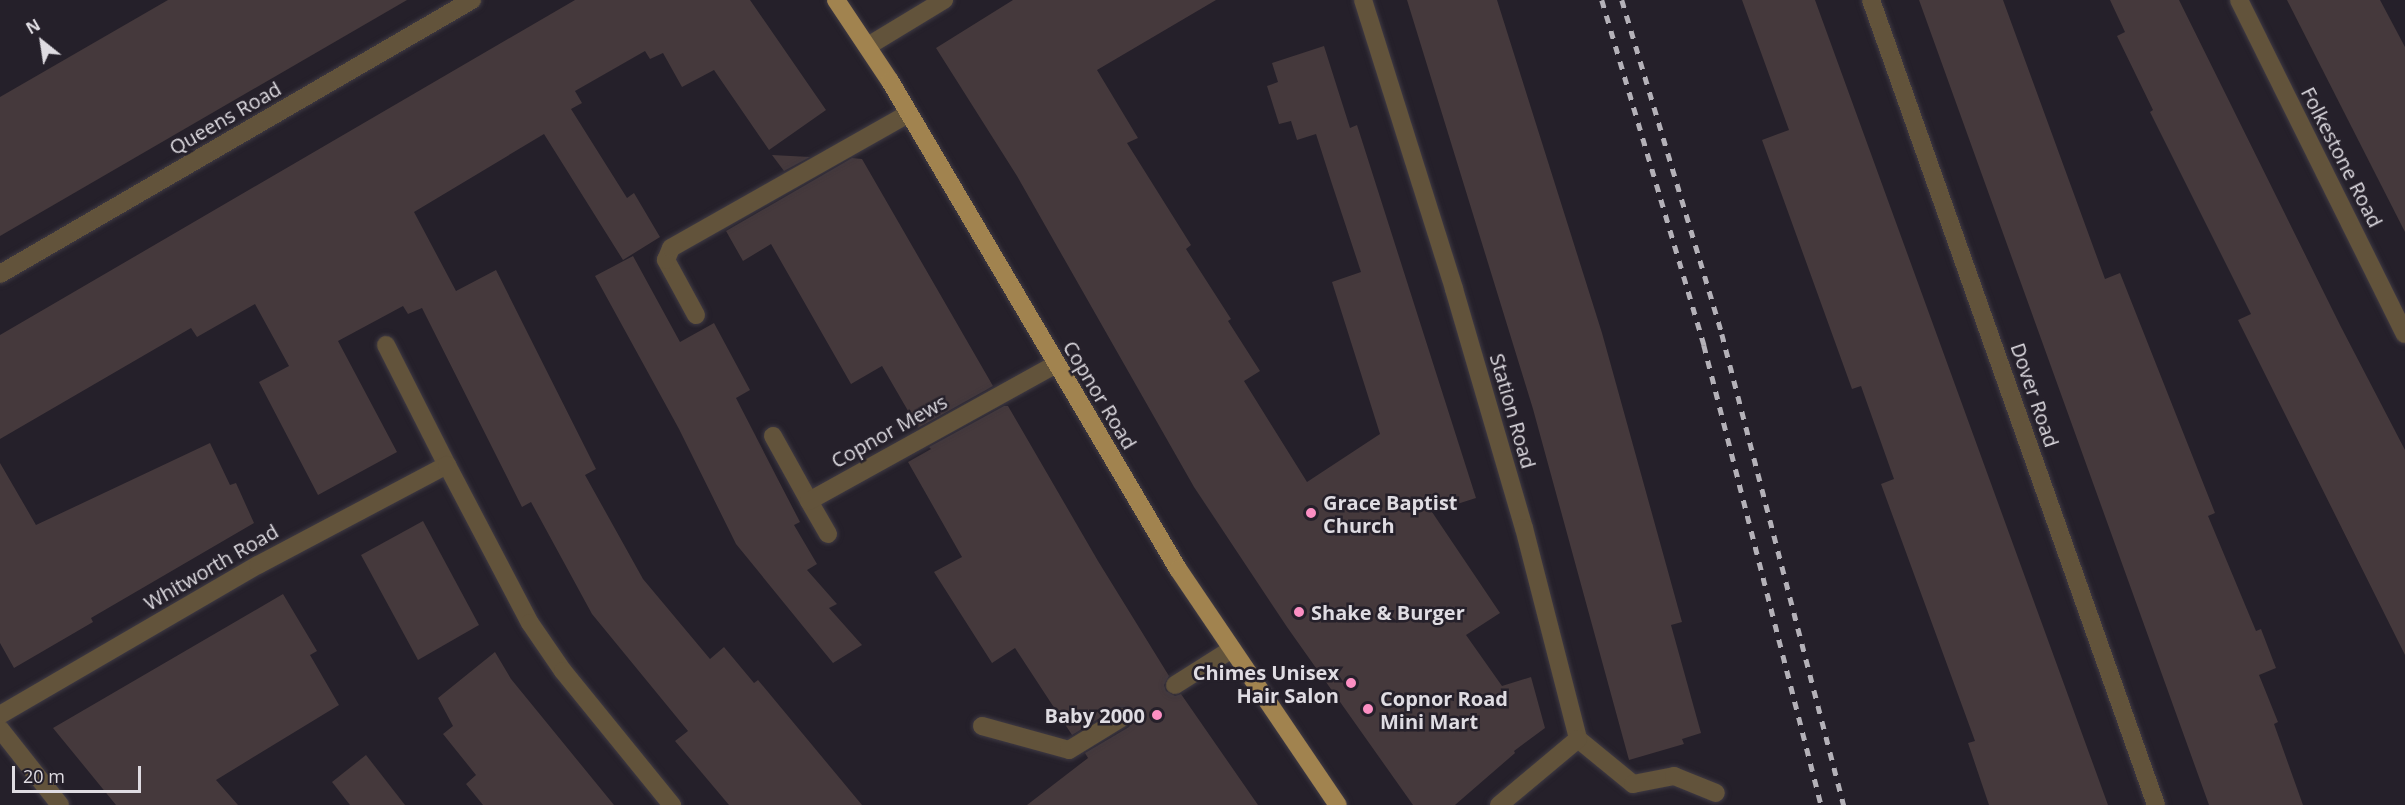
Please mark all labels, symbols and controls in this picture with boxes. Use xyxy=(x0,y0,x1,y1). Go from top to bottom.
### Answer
north arrow xyxy=(12,12,72,72)
text: N xyxy=(22,14,44,39)
street label: Queens Road xyxy=(165,76,285,160)
street label: Folkestone Road xyxy=(2296,83,2388,231)
street label: Copnor Road xyxy=(1058,336,1142,454)
street label: Dover Road xyxy=(2006,340,2064,450)
street label: Station Road xyxy=(1485,351,1541,471)
street label: Copnor Mews xyxy=(827,389,951,473)
place label: Grace Baptist Church xyxy=(1323,490,1458,537)
marker: Grace Baptist Church xyxy=(1304,506,1318,520)
street label: Whitworth Road xyxy=(140,519,282,615)
place label: Shake & Burger xyxy=(1311,600,1465,624)
marker: Shake & Burger xyxy=(1292,605,1306,619)
place label: Chimes Unisex Hair Salon xyxy=(1193,660,1339,707)
marker: Chimes Unisex Hair Salon xyxy=(1344,676,1358,690)
place label: Copnor Road Mini Mart xyxy=(1380,686,1508,733)
marker: Copnor Road Mini Mart xyxy=(1361,702,1375,716)
place label: Baby 2000 xyxy=(1045,703,1145,727)
marker: Baby 2000 xyxy=(1150,708,1164,722)
scale bar xyxy=(15,754,144,792)
text: 20 m xyxy=(23,764,65,788)

